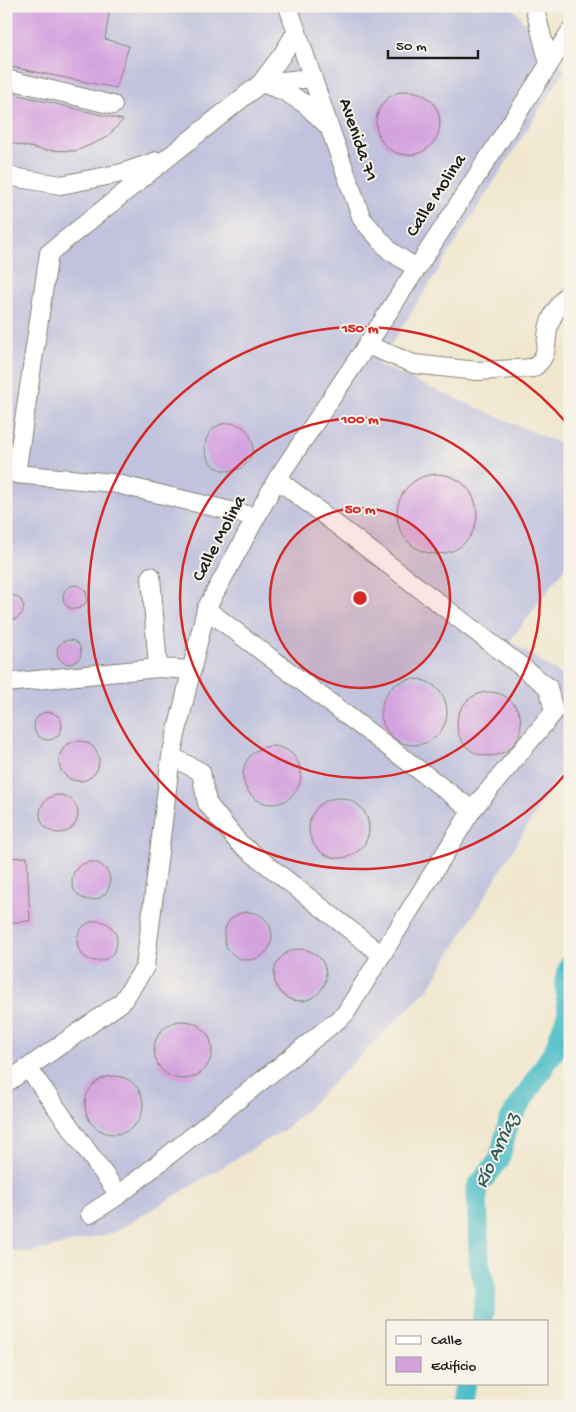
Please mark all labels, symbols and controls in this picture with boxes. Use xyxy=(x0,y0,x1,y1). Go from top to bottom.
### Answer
scale bar xyxy=(388,28,478,60)
text: 50 m xyxy=(396,38,427,56)
street label: Avenida 71 xyxy=(332,95,382,185)
street label: Calle Molina xyxy=(402,149,473,242)
text: 150 m xyxy=(341,320,379,338)
text: 100 m xyxy=(340,411,379,429)
street label: Calle Molina xyxy=(188,491,253,586)
text: 50 m xyxy=(345,501,376,519)
centre of rings xyxy=(351,589,369,607)
water label: Río Arriaz xyxy=(471,1109,526,1192)
legend xyxy=(386,1320,548,1384)
text: Calle xyxy=(431,1332,462,1350)
text: Edificio xyxy=(431,1358,477,1376)

